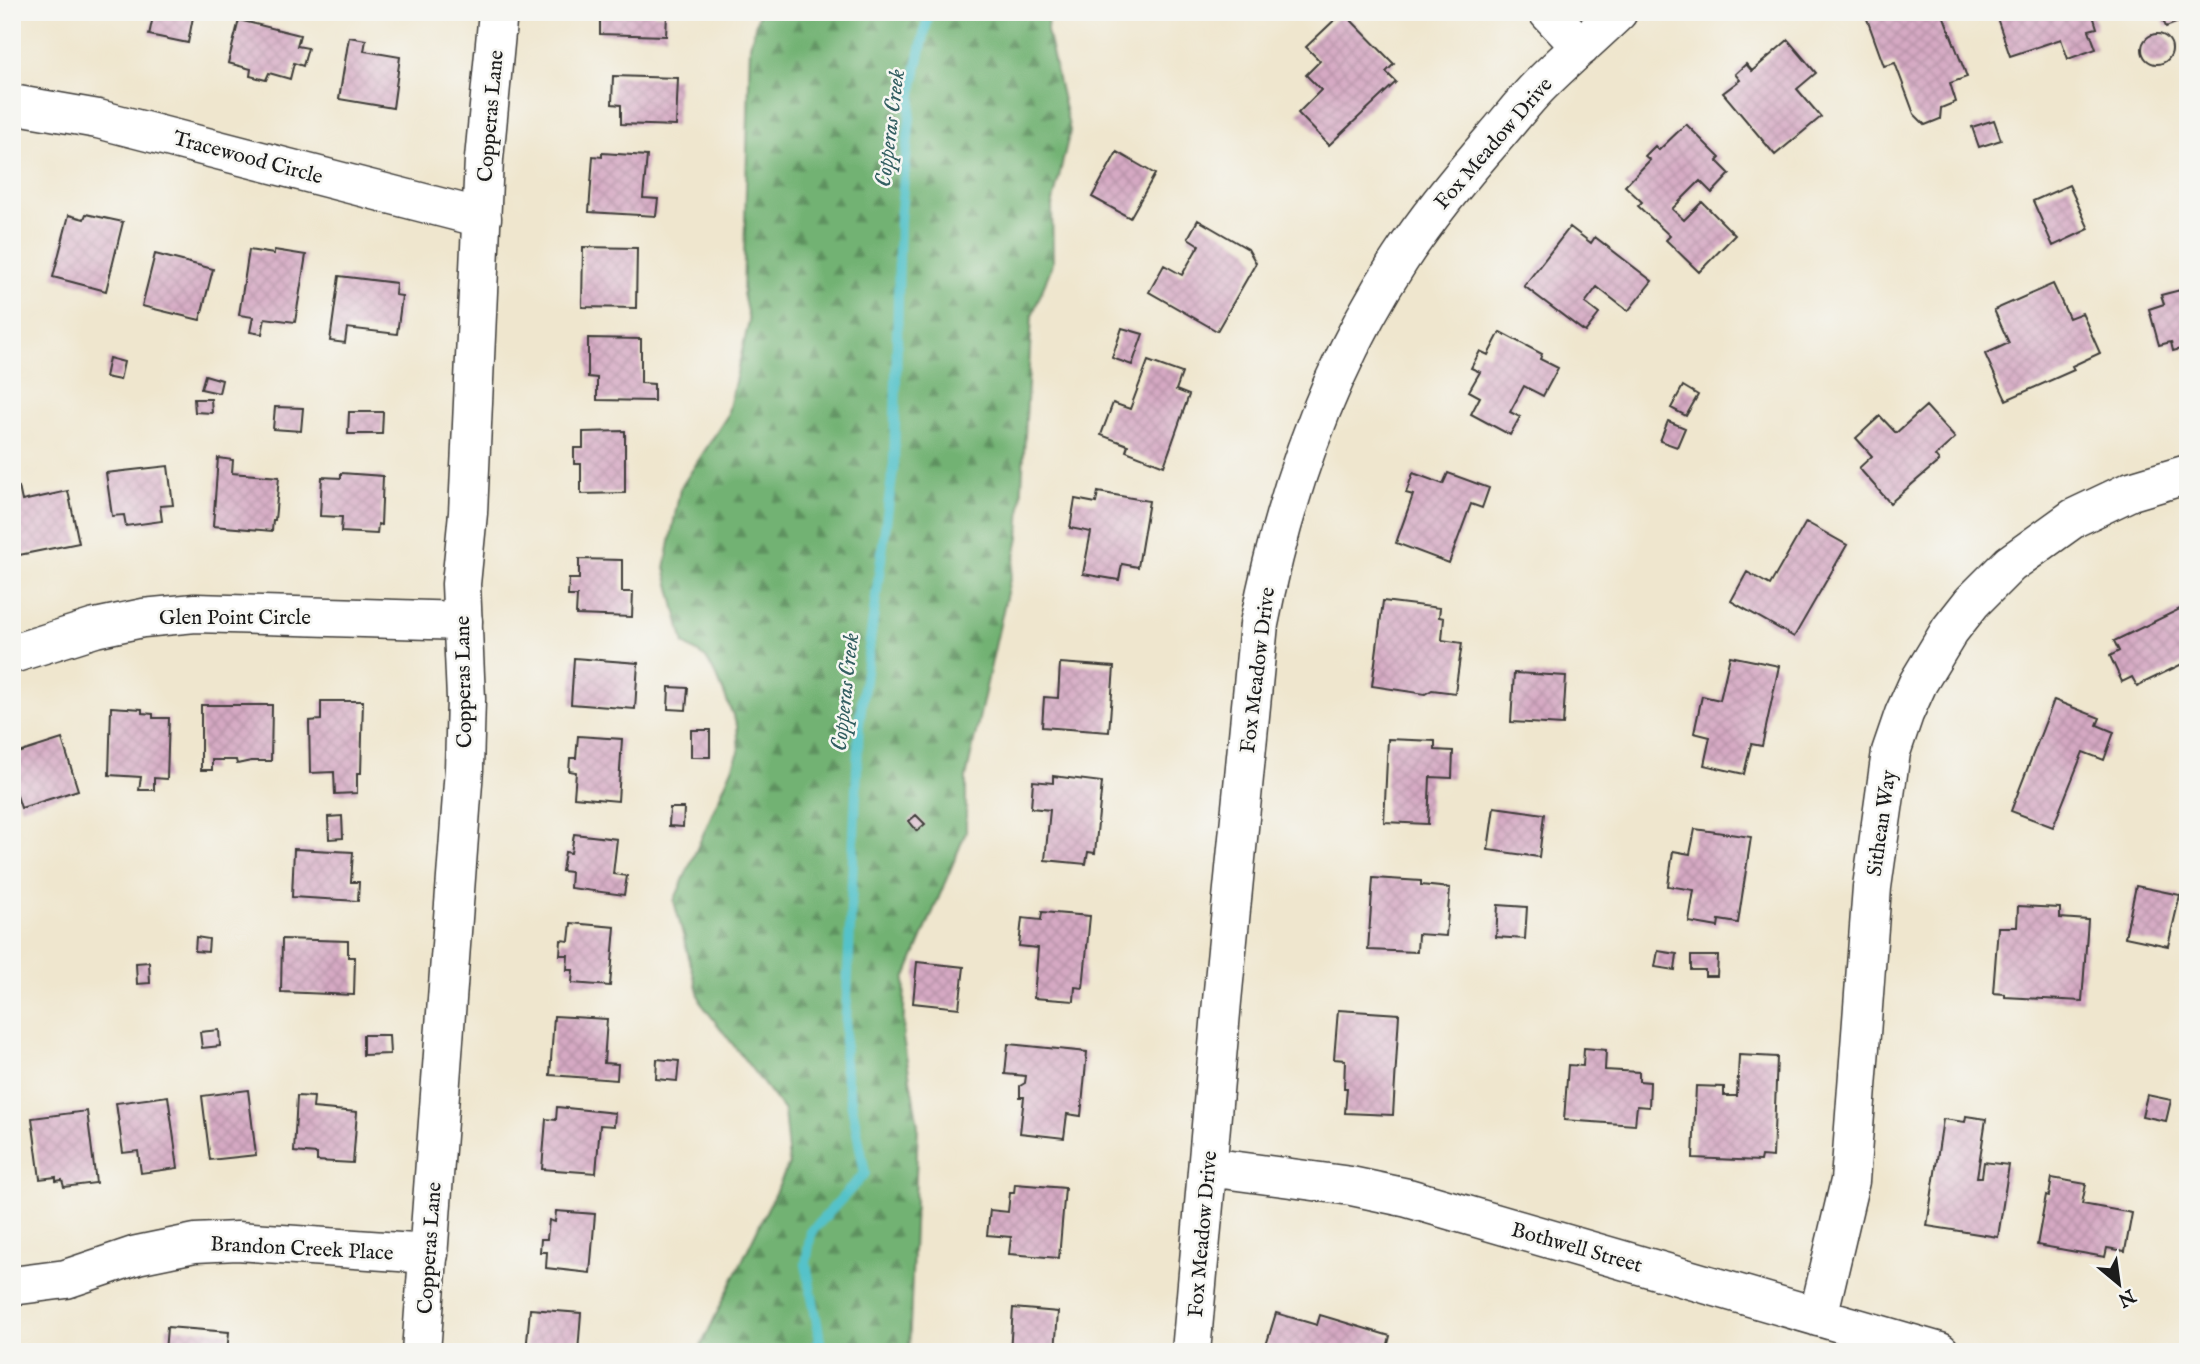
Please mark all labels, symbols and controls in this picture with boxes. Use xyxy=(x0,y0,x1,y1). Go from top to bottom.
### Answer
street label: Copperas Lane xyxy=(472,49,511,183)
water label: Copperas Creek xyxy=(869,68,912,189)
street label: Fox Meadow Drive xyxy=(1429,72,1559,216)
street label: Tracewood Circle xyxy=(170,126,326,191)
street label: Fox Meadow Drive xyxy=(1235,585,1282,755)
street label: Glen Point Circle xyxy=(159,605,311,632)
street label: Copperas Lane xyxy=(450,615,479,748)
water label: Copperas Creek xyxy=(825,632,866,753)
street label: Sithean Way xyxy=(1862,768,1903,878)
street label: Fox Meadow Drive xyxy=(1183,1149,1224,1318)
street label: Copperas Lane xyxy=(412,1181,449,1315)
street label: Bothwell Street xyxy=(1508,1217,1645,1280)
street label: Brandon Creek Place xyxy=(210,1231,395,1268)
north arrow xyxy=(2084,1248,2154,1318)
text: N xyxy=(2113,1282,2140,1312)

